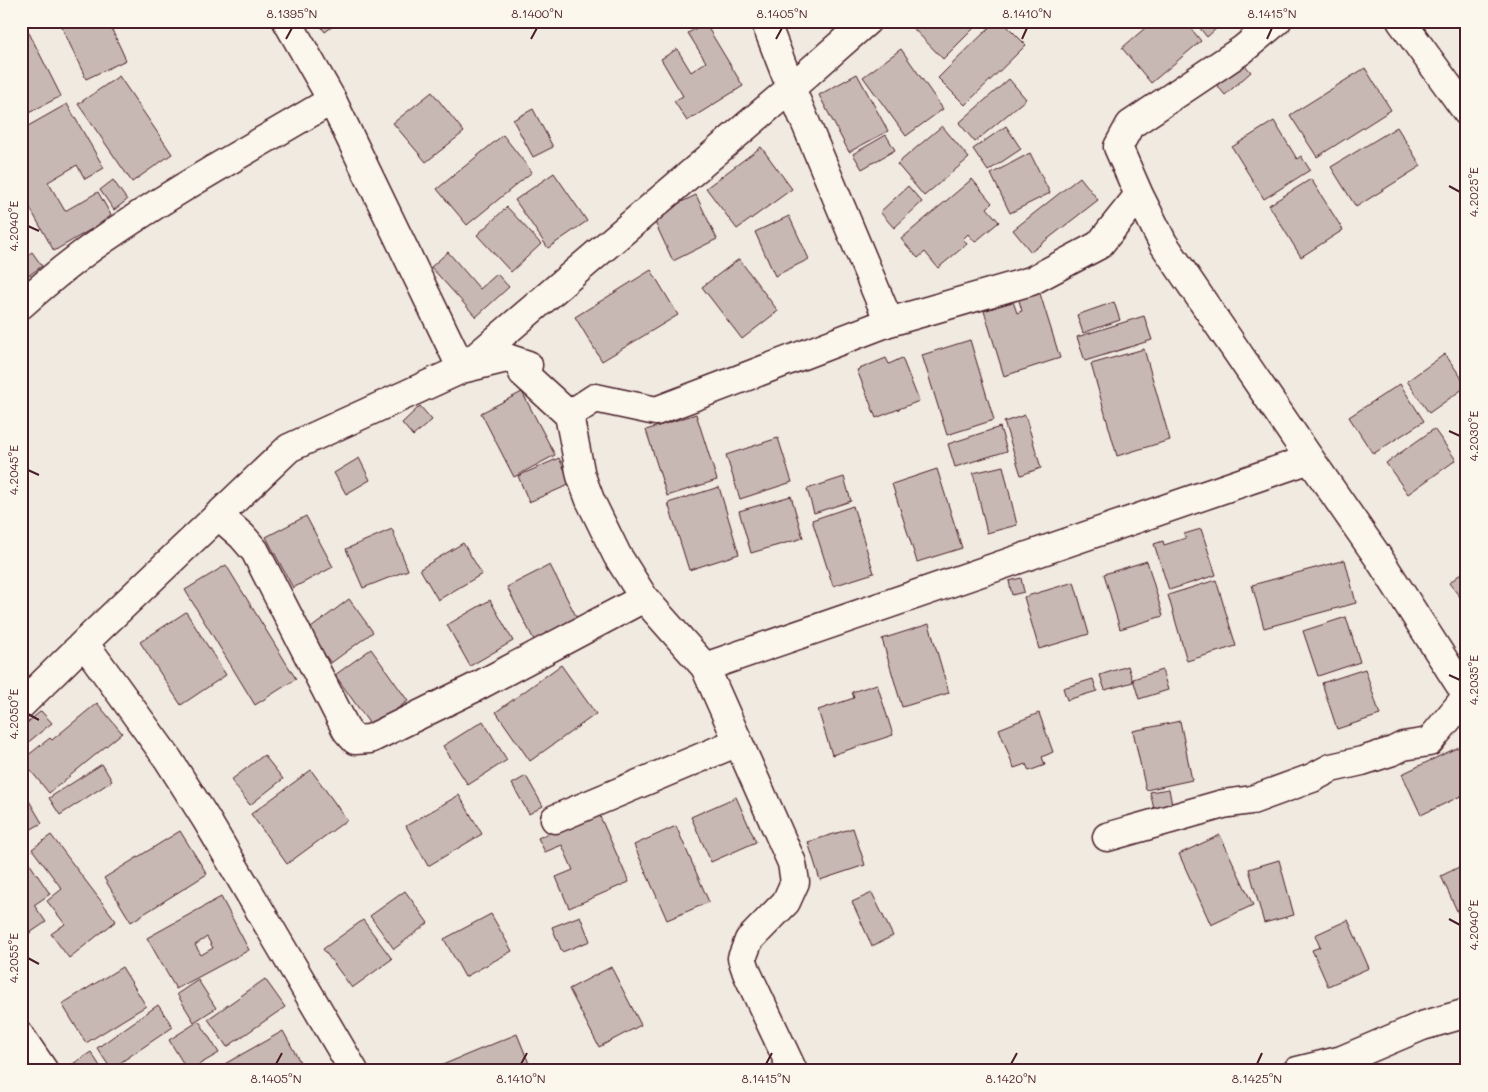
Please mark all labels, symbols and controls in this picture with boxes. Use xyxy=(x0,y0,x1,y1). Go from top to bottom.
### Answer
text: 8.1395°N xyxy=(267,5,317,21)
text: 8.1400°N xyxy=(511,5,563,21)
text: 8.1405°N xyxy=(756,5,808,21)
text: 8.1410°N xyxy=(1002,5,1052,21)
text: 8.1415°N xyxy=(1247,5,1297,21)
text: 4.2025°E xyxy=(1465,167,1481,217)
text: 4.2040°E xyxy=(5,201,21,251)
text: 4.2030°E xyxy=(1465,411,1481,461)
text: 4.2045°E xyxy=(5,445,21,495)
text: 4.2035°E xyxy=(1465,655,1481,705)
text: 4.2050°E xyxy=(5,689,21,739)
text: 4.2040°E xyxy=(1465,900,1481,950)
text: 4.2055°E xyxy=(5,933,21,983)
text: 8.1405°N xyxy=(250,1070,302,1086)
text: 8.1410°N xyxy=(496,1070,546,1086)
text: 8.1415°N xyxy=(741,1070,791,1086)
text: 8.1420°N xyxy=(986,1070,1036,1086)
text: 8.1425°N xyxy=(1232,1070,1282,1086)

